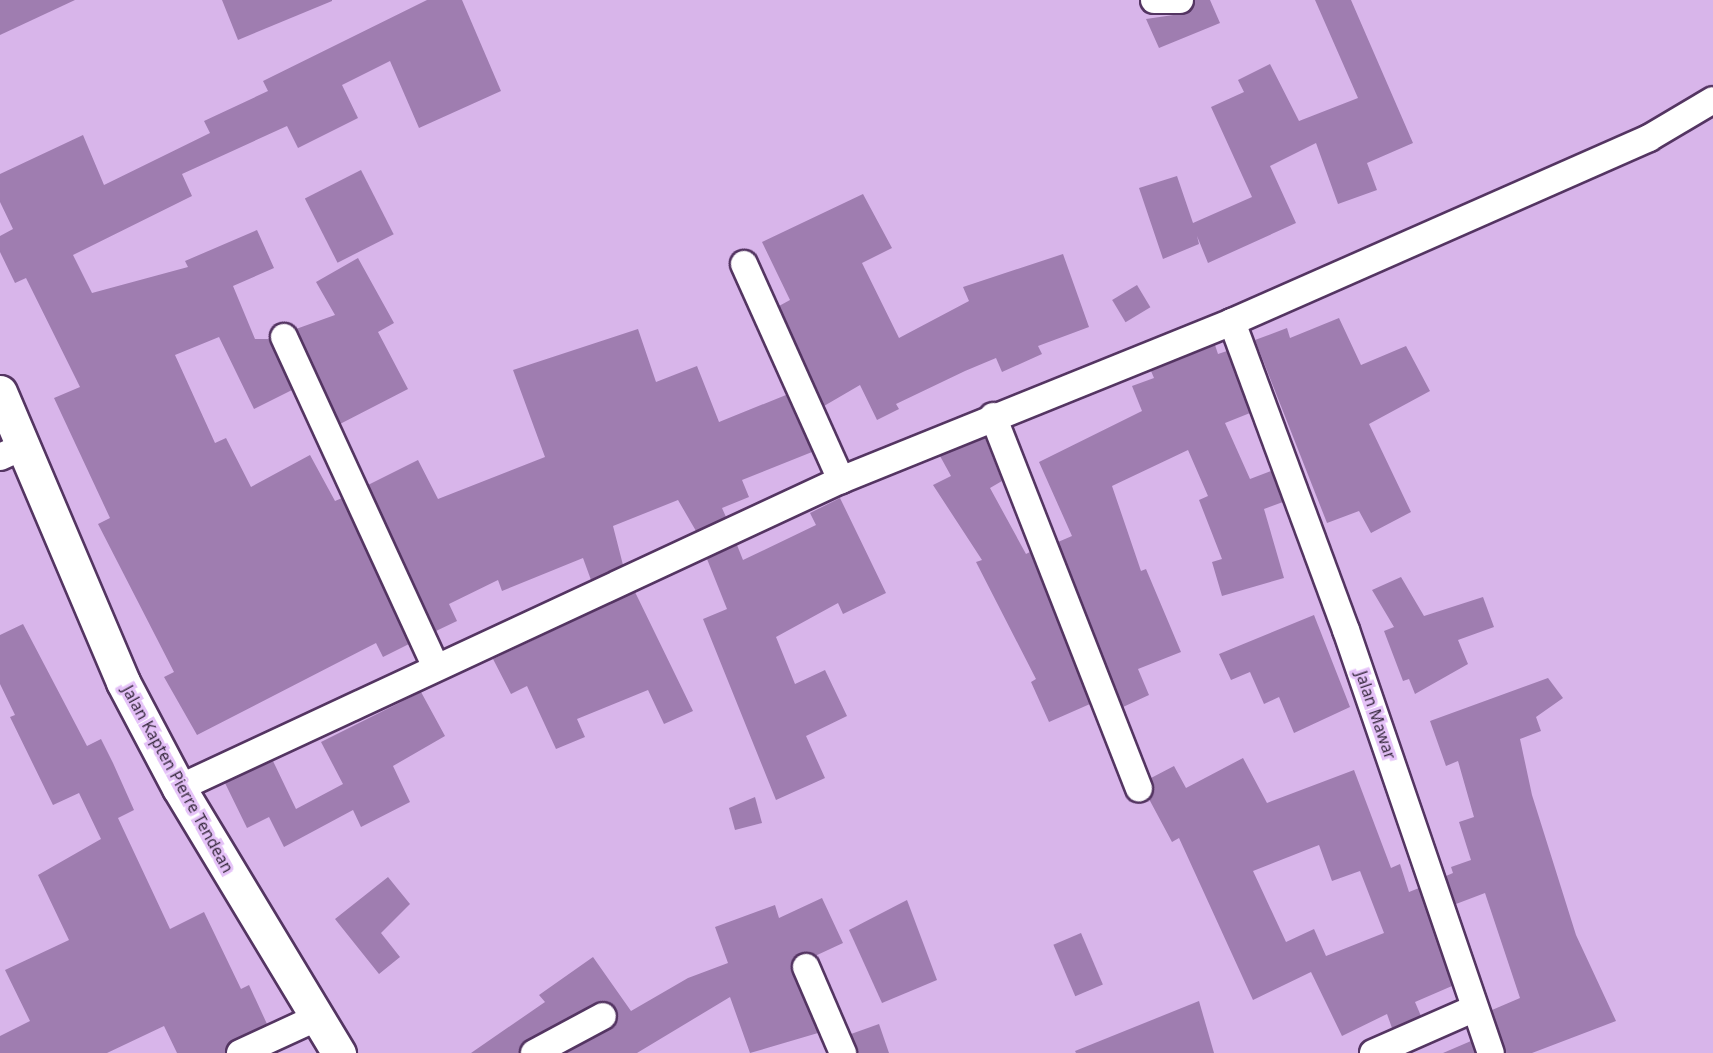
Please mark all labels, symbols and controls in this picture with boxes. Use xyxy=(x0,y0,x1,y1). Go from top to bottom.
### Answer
street label: Jalan Mawar xyxy=(1352,668,1400,762)
street label: Jalan Kapten Pierre Tendean xyxy=(118,682,238,876)

